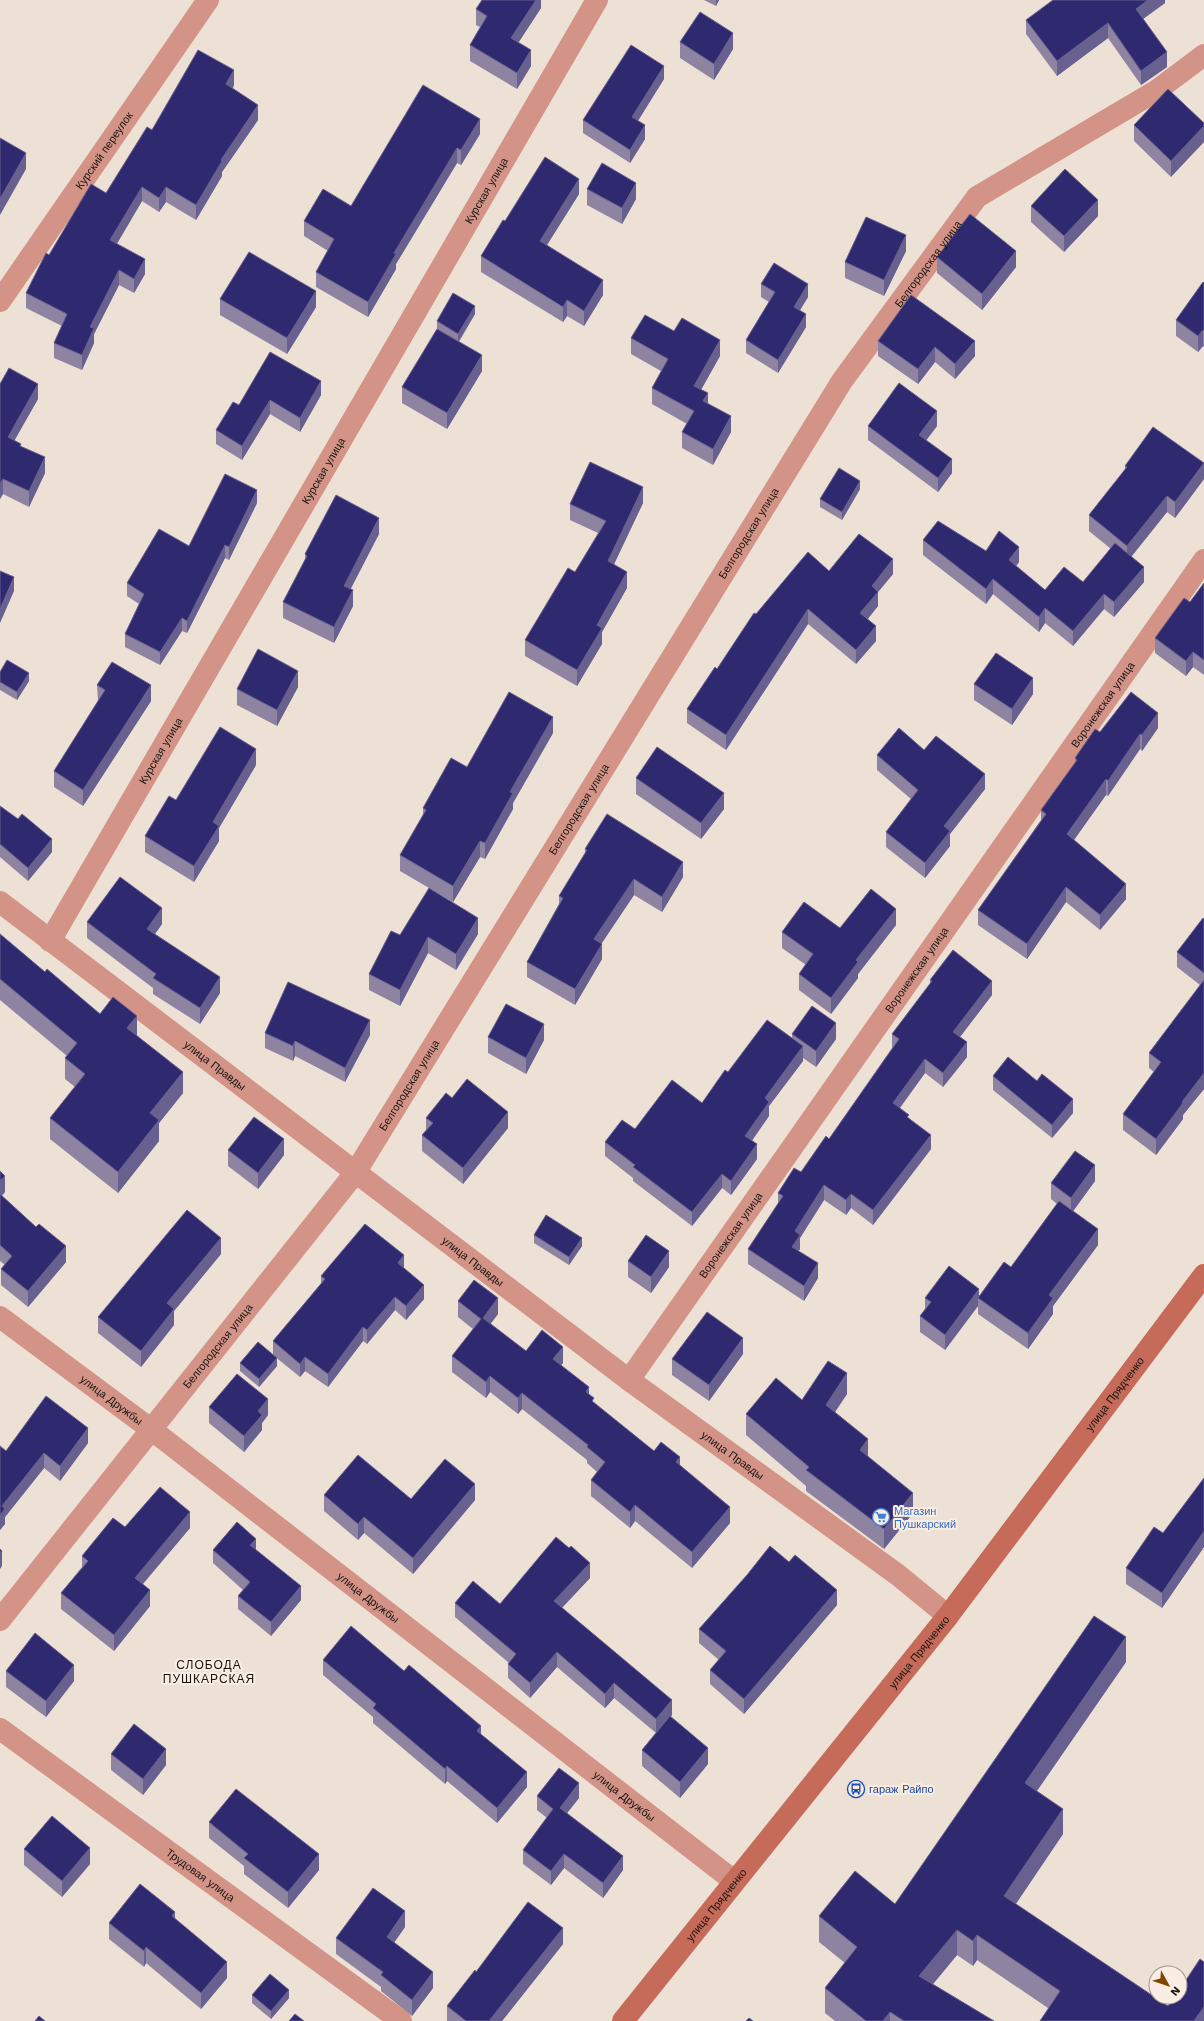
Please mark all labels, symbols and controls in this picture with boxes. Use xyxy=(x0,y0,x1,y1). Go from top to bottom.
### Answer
street label: Курский переулок xyxy=(73,109,136,192)
street label: Курская улица xyxy=(462,155,511,226)
street label: Белгородская улица xyxy=(892,217,965,310)
street label: Курская улица xyxy=(299,435,349,506)
street label: Белгородская улица xyxy=(716,485,782,581)
street label: Воронежская улица xyxy=(1069,659,1138,750)
street label: Курская улица xyxy=(137,715,186,787)
street label: Белгородская улица xyxy=(546,761,613,857)
street label: Воронежская улица xyxy=(882,924,952,1016)
street label: Белгородская улица xyxy=(377,1037,443,1133)
street label: улица Правды xyxy=(181,1038,248,1093)
street label: Воронежская улица xyxy=(696,1189,766,1281)
street label: улица Правды xyxy=(439,1234,506,1289)
street label: Белгородская улица xyxy=(180,1301,256,1391)
street label: улица Прядченко xyxy=(1083,1355,1147,1434)
street label: улица Дружбы xyxy=(77,1373,145,1428)
street label: улица Правды xyxy=(698,1428,766,1483)
place label: Магазин Пушкарский xyxy=(894,1505,956,1531)
supermarket icon: Магазин Пушкарский xyxy=(871,1507,891,1527)
street label: улица Дружбы xyxy=(334,1570,402,1626)
street label: улица Прядченко xyxy=(886,1613,952,1691)
district label: СЛОБОДА ПУШКАРСКАЯ xyxy=(163,1658,255,1686)
street label: улица Дружбы xyxy=(591,1768,658,1825)
bus stop icon: гараж Райпо xyxy=(846,1779,866,1799)
place label: гараж Райпо xyxy=(869,1783,934,1796)
street label: Трудовая улица xyxy=(163,1846,238,1905)
street label: улица Прядченко xyxy=(684,1866,750,1944)
north arrow xyxy=(1148,1965,1188,2005)
text: N xyxy=(1168,1984,1183,1998)

